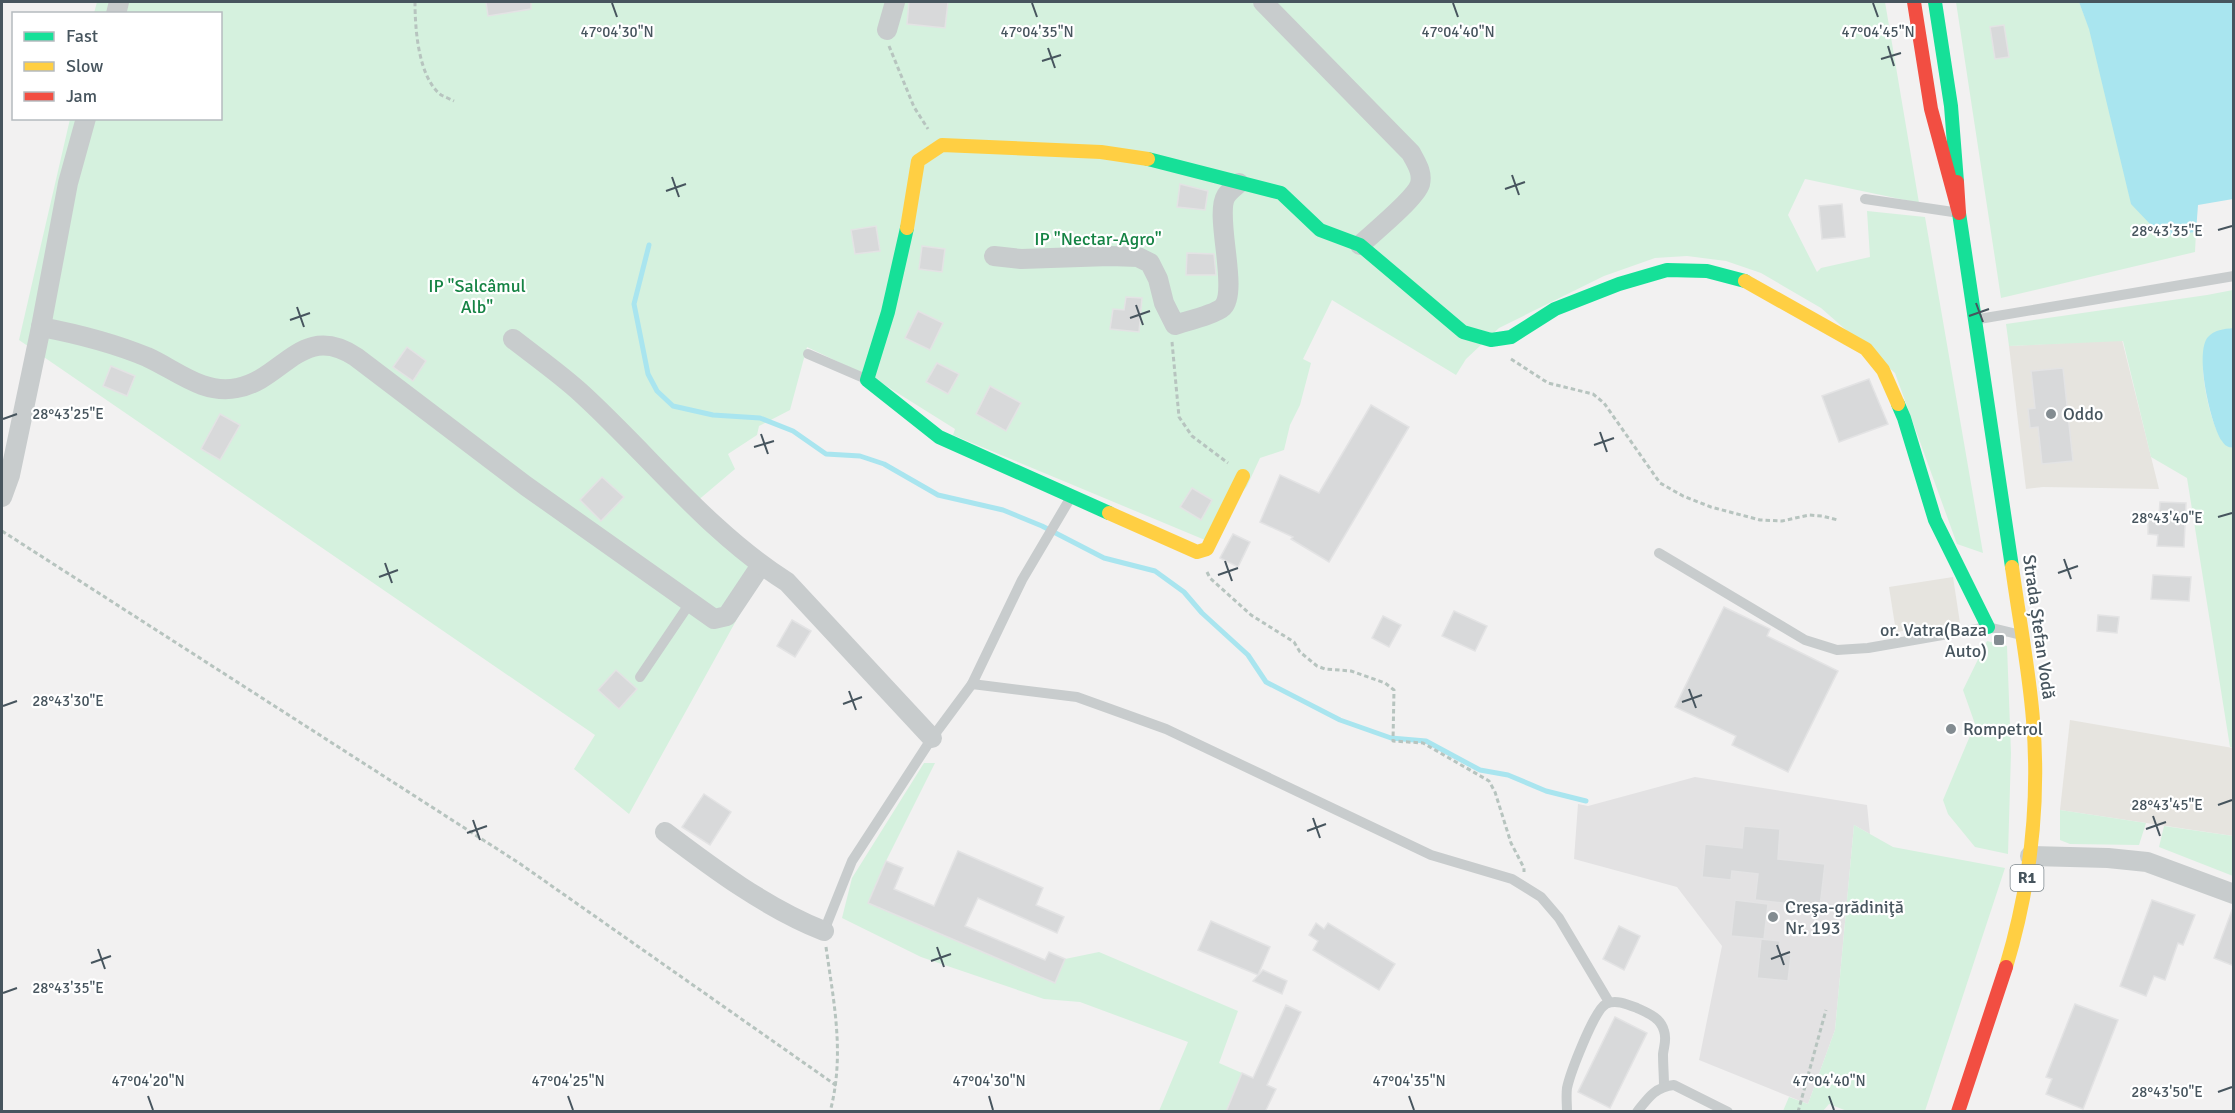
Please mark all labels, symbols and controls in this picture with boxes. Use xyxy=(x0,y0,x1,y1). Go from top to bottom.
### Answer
legend xyxy=(12,12,222,120)
text: 47°04'30"N xyxy=(580,23,654,41)
text: 47°04'35"N xyxy=(1000,23,1074,41)
text: 47°04'40"N xyxy=(1421,23,1495,41)
text: 47°04'45"N xyxy=(1841,23,1915,41)
text: Fast xyxy=(66,25,98,47)
text: Slow xyxy=(66,55,103,77)
text: Jam xyxy=(66,85,97,107)
text: 28°43'35"E xyxy=(2131,222,2203,240)
park label: IP "Nectar-Agro" xyxy=(1034,228,1162,250)
park label: IP "Salcâmul Alb" xyxy=(428,275,526,318)
place label: Oddo xyxy=(2063,403,2103,425)
text: 28°43'25"E xyxy=(32,405,104,423)
marker: Oddo xyxy=(2044,407,2058,421)
text: 28°43'40"E xyxy=(2131,509,2203,527)
street label: Strada Ștefan Vodă xyxy=(2018,553,2060,701)
place label: or. Vatra(Baza Auto) xyxy=(1880,619,1987,662)
marker: or. Vatra(Baza Auto) xyxy=(1992,633,2006,647)
text: 28°43'30"E xyxy=(32,692,104,710)
place label: Rompetrol xyxy=(1963,718,2043,740)
marker: Rompetrol xyxy=(1944,722,1958,736)
text: 28°43'45"E xyxy=(2131,796,2203,814)
road number: R1 xyxy=(2010,865,2044,891)
place label: Creşa-grădiniţă Nr. 193 xyxy=(1785,896,1904,939)
marker: Creşa-grădiniţă Nr. 193 xyxy=(1766,910,1780,924)
text: 28°43'35"E xyxy=(32,979,104,997)
text: 47°04'20"N xyxy=(111,1072,185,1090)
text: 47°04'25"N xyxy=(531,1072,605,1090)
text: 47°04'30"N xyxy=(952,1072,1026,1090)
text: 47°04'35"N xyxy=(1372,1072,1446,1090)
text: 47°04'40"N xyxy=(1792,1072,1866,1090)
text: 28°43'50"E xyxy=(2131,1083,2203,1101)

